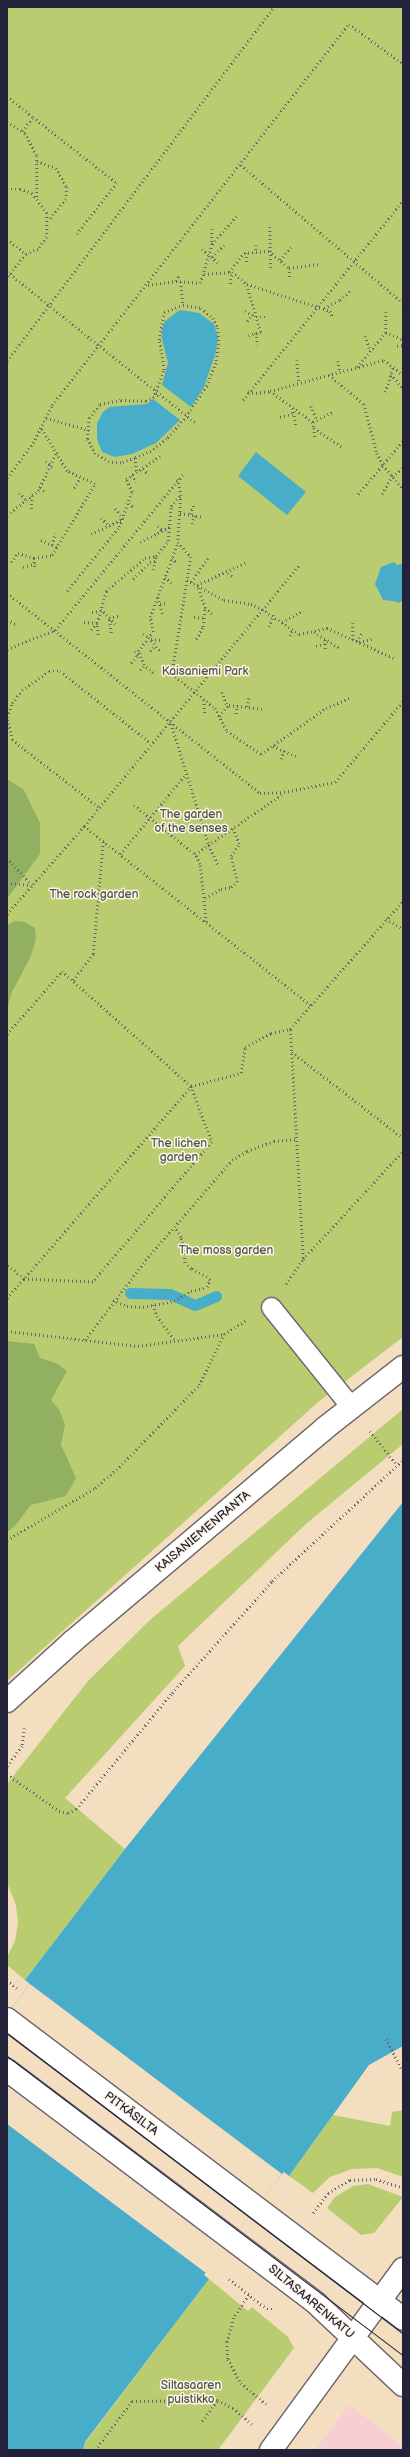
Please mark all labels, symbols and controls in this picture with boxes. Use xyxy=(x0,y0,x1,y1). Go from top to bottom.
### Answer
park label: Kaisaniemi Park xyxy=(162,665,248,679)
park label: The garden of the senses xyxy=(154,808,228,836)
park label: The rock garden xyxy=(50,888,138,902)
park label: The lichen garden xyxy=(151,1137,207,1165)
park label: The moss garden xyxy=(179,1244,273,1258)
street label: KAISANIEMENRANTA xyxy=(153,1488,253,1576)
street label: PITKÄSILTA xyxy=(101,2089,161,2139)
street label: SILTASAARENKATU xyxy=(265,2262,357,2342)
park label: Siltasaaren puistikko xyxy=(161,2379,221,2407)

